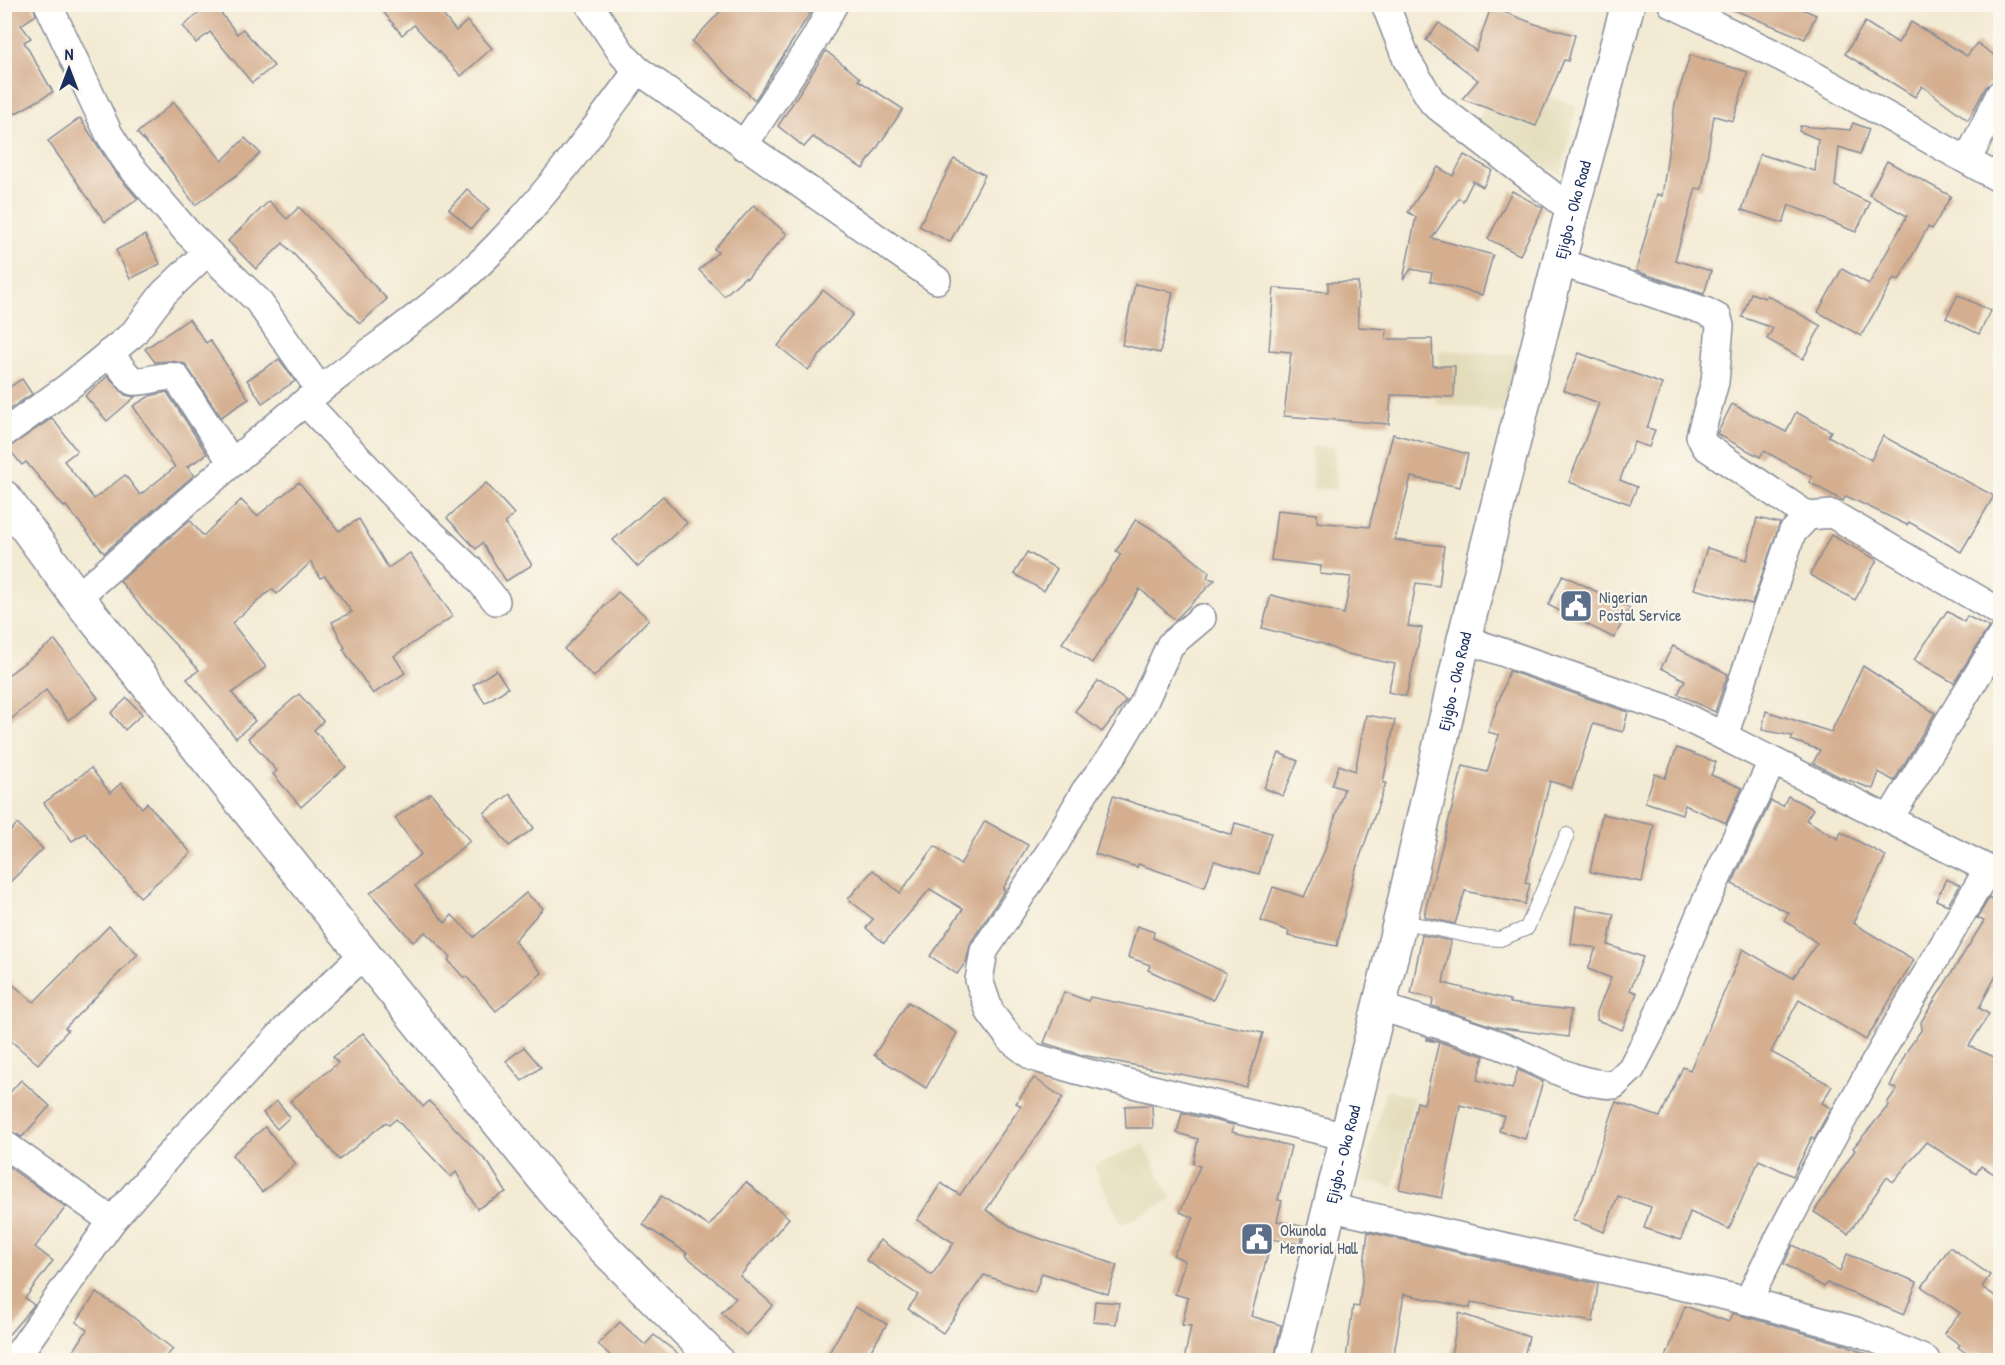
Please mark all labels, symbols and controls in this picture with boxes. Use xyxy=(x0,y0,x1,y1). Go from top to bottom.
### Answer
north arrow xyxy=(39,39,99,99)
text: N xyxy=(65,43,74,65)
street label: Ejigbo - Oko Road xyxy=(1549,158,1596,261)
place label: Nigerian Postal Service xyxy=(1599,586,1682,626)
public building icon: Nigerian Postal Service xyxy=(1558,588,1594,624)
street label: Ejigbo - Oko Road xyxy=(1433,630,1476,733)
street label: Ejigbo - Oko Road xyxy=(1320,1103,1365,1206)
place label: Okunola Memorial Hall xyxy=(1280,1219,1358,1259)
public building icon: Okunola Memorial Hall xyxy=(1239,1221,1275,1257)

